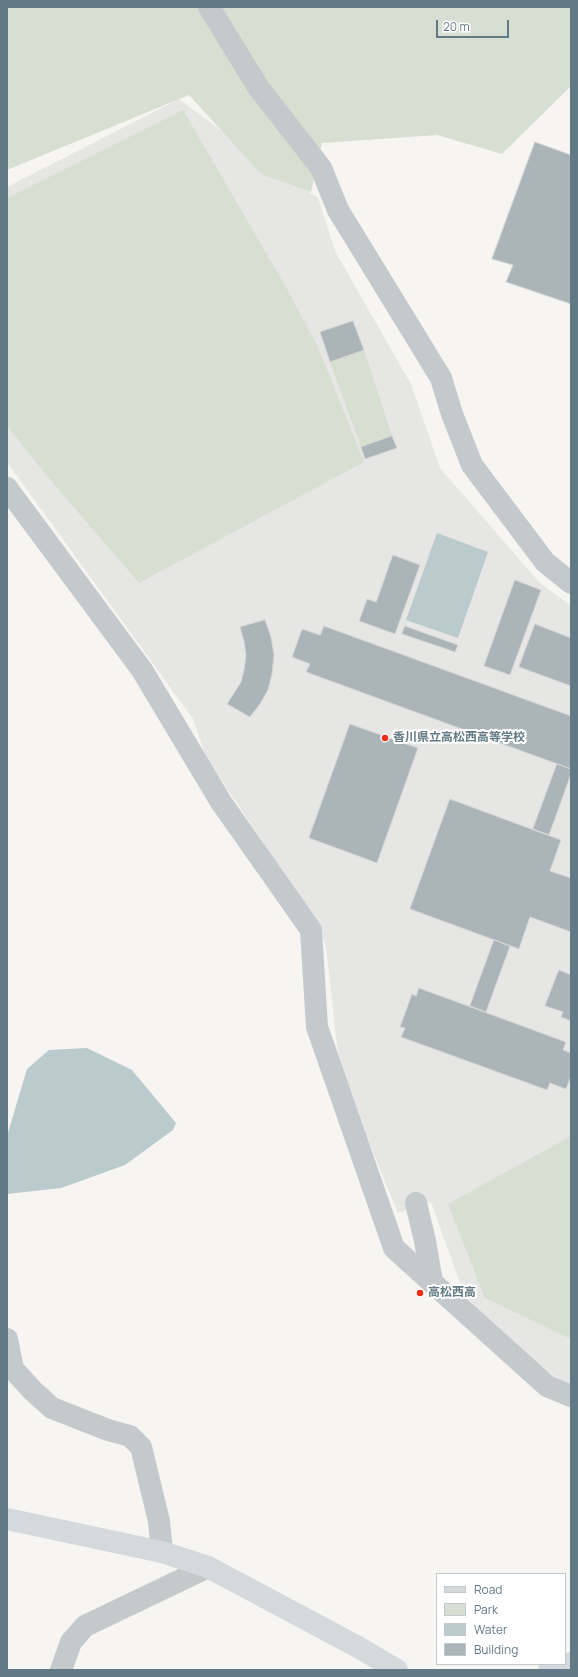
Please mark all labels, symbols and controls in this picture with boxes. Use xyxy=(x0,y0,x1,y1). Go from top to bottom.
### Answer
scale bar xyxy=(438,12,511,38)
text: 20 m xyxy=(443,18,470,35)
place label: 香川県立高松西高等学校 xyxy=(393,731,525,745)
marker: 香川県立高松西高等学校 xyxy=(380,733,390,743)
place label: 高松西高 xyxy=(428,1286,476,1300)
marker: 高松西高 xyxy=(415,1288,425,1298)
legend xyxy=(436,1573,566,1665)
text: Road xyxy=(474,1581,502,1598)
text: Park xyxy=(474,1601,498,1618)
text: Water xyxy=(474,1621,507,1638)
text: Building xyxy=(474,1641,518,1658)

